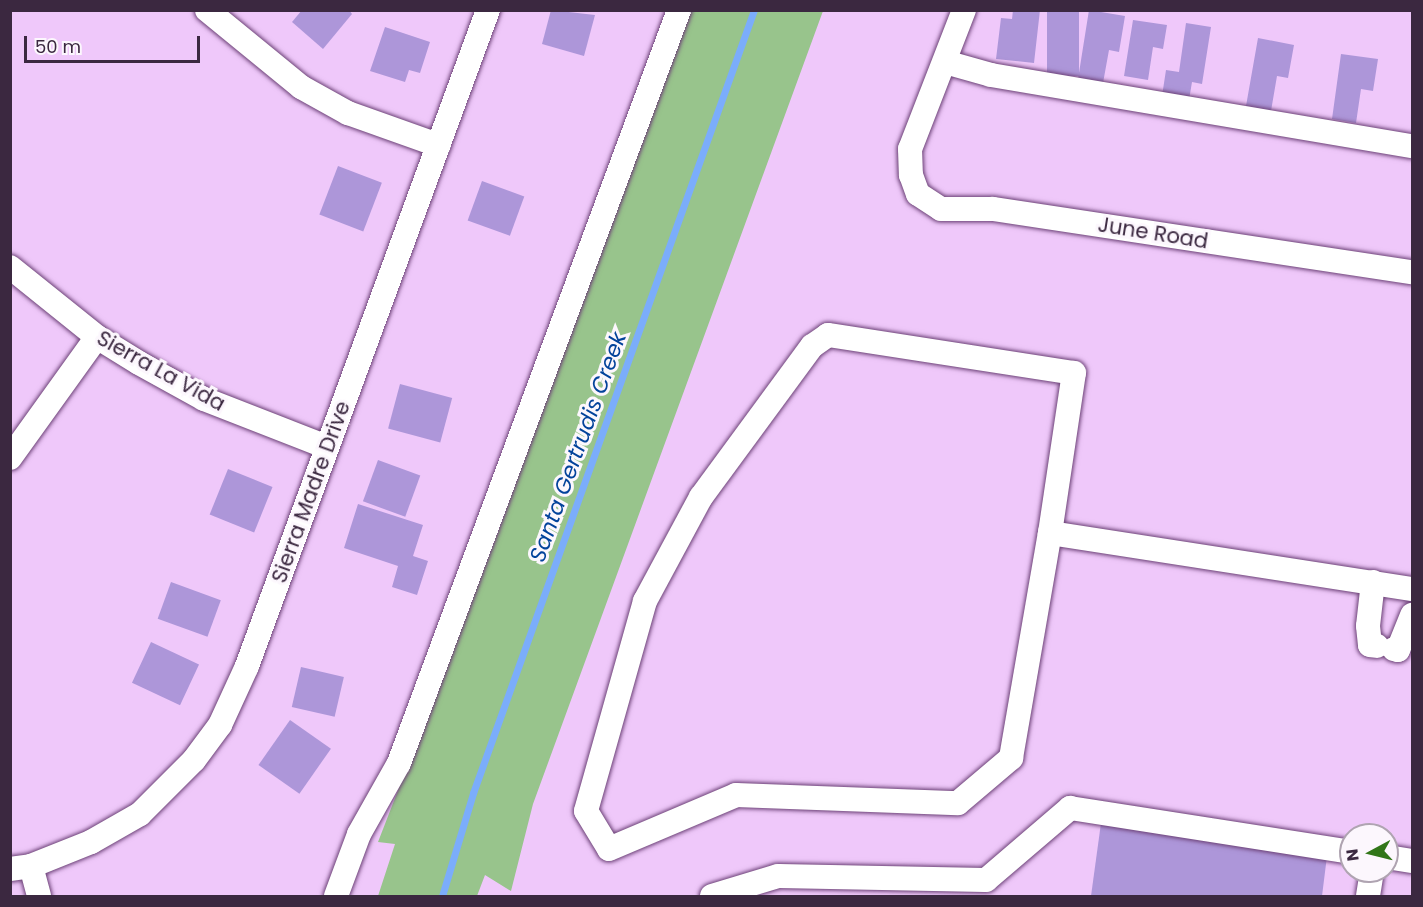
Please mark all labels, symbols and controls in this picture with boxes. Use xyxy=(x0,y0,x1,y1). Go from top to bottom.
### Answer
scale bar xyxy=(27,24,202,62)
text: 50 m xyxy=(35,34,81,59)
street label: June Road xyxy=(1096,212,1210,254)
street label: Sierra La Vida xyxy=(93,325,229,417)
water label: Santa Gertrudis Creek xyxy=(524,329,632,565)
street label: Sierra Madre Drive xyxy=(266,398,356,586)
north arrow xyxy=(1339,823,1399,883)
text: N xyxy=(1340,848,1365,862)

